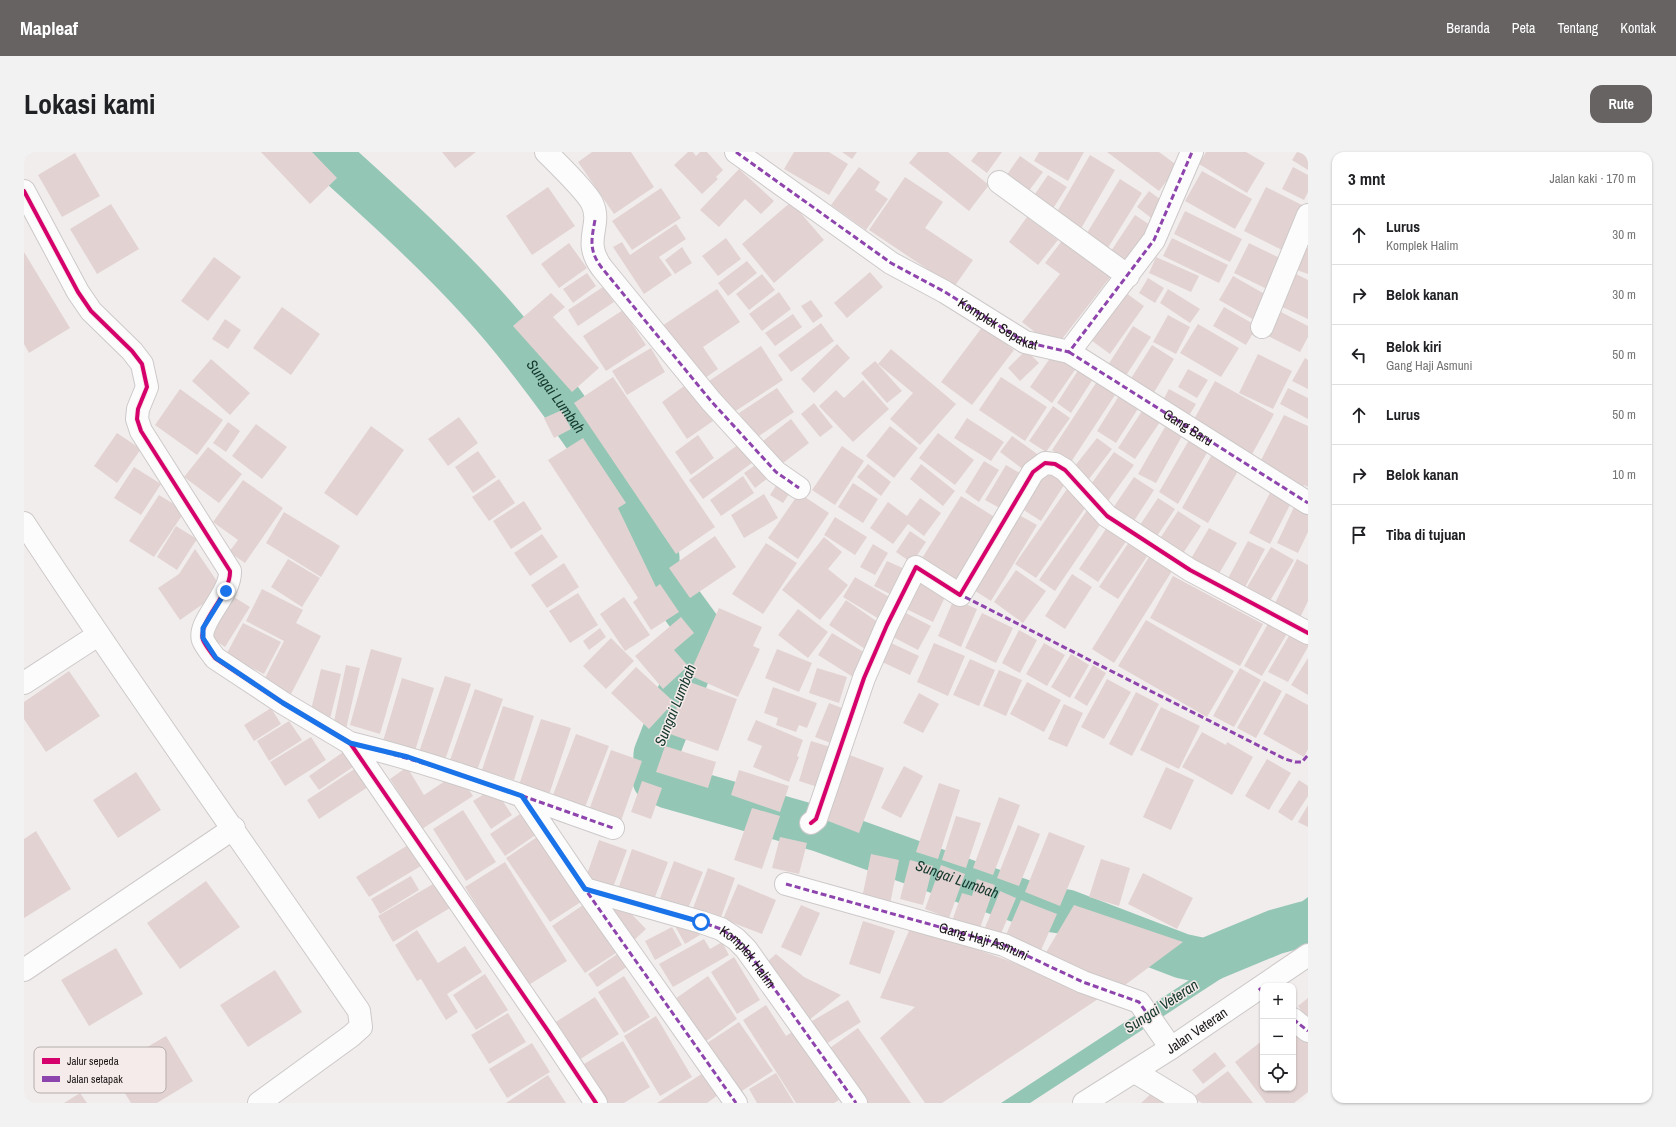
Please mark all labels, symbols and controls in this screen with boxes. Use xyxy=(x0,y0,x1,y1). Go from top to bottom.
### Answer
text: Mapleaf xyxy=(20,15,78,41)
text: Beranda xyxy=(1446,19,1490,37)
text: Peta xyxy=(1512,19,1535,37)
text: Tentang xyxy=(1557,19,1598,37)
text: Kontak xyxy=(1620,19,1656,37)
text: Lokasi kami xyxy=(24,85,155,123)
button: Rute xyxy=(1590,85,1652,123)
text: 3 mnt xyxy=(1348,167,1385,190)
text: Jalan kaki · 170 m xyxy=(1549,170,1636,187)
text: Lurus xyxy=(1386,216,1420,237)
icon: ahead xyxy=(1348,224,1370,246)
text: 30 m xyxy=(1612,226,1636,243)
text: Komplek Halim xyxy=(1386,237,1458,254)
icon: right xyxy=(1348,284,1370,306)
text: Belok kanan xyxy=(1386,284,1458,305)
text: 30 m xyxy=(1612,286,1636,303)
street label: Komplek Sepakat xyxy=(955,293,1039,354)
text: Belok kiri xyxy=(1386,336,1441,357)
icon: left xyxy=(1348,344,1370,366)
text: 50 m xyxy=(1612,346,1636,363)
water label: Sungai Lumbah xyxy=(522,355,591,437)
text: Gang Haji Asmuni xyxy=(1386,357,1473,374)
icon: ahead xyxy=(1348,404,1370,426)
text: Lurus xyxy=(1386,404,1420,425)
street label: Gang Baru xyxy=(1160,405,1217,450)
text: 50 m xyxy=(1612,406,1636,423)
icon: right xyxy=(1348,464,1370,486)
text: Belok kanan xyxy=(1386,464,1458,485)
text: 10 m xyxy=(1612,466,1636,483)
icon: arrive xyxy=(1348,524,1370,546)
text: Tiba di tujuan xyxy=(1386,524,1466,545)
route end xyxy=(217,582,235,600)
water label: Sungai Lumbah xyxy=(649,661,701,749)
water label: Sungai Lumbah xyxy=(913,854,1002,903)
route start xyxy=(692,913,710,931)
street label: Gang Haji Asmuni xyxy=(937,918,1032,964)
street label: Komplek Halim xyxy=(716,922,780,992)
water label: Sungai Veteran xyxy=(1120,974,1202,1038)
map controls xyxy=(1260,983,1296,1091)
button: + xyxy=(1260,983,1296,1019)
street label: Jalan Veteran xyxy=(1163,1003,1231,1058)
button: − xyxy=(1260,1019,1296,1055)
legend xyxy=(34,1047,166,1093)
text: Jalur sepeda xyxy=(67,1054,119,1068)
button: locate xyxy=(1260,1055,1296,1091)
text: Jalan setapak xyxy=(67,1072,123,1086)

